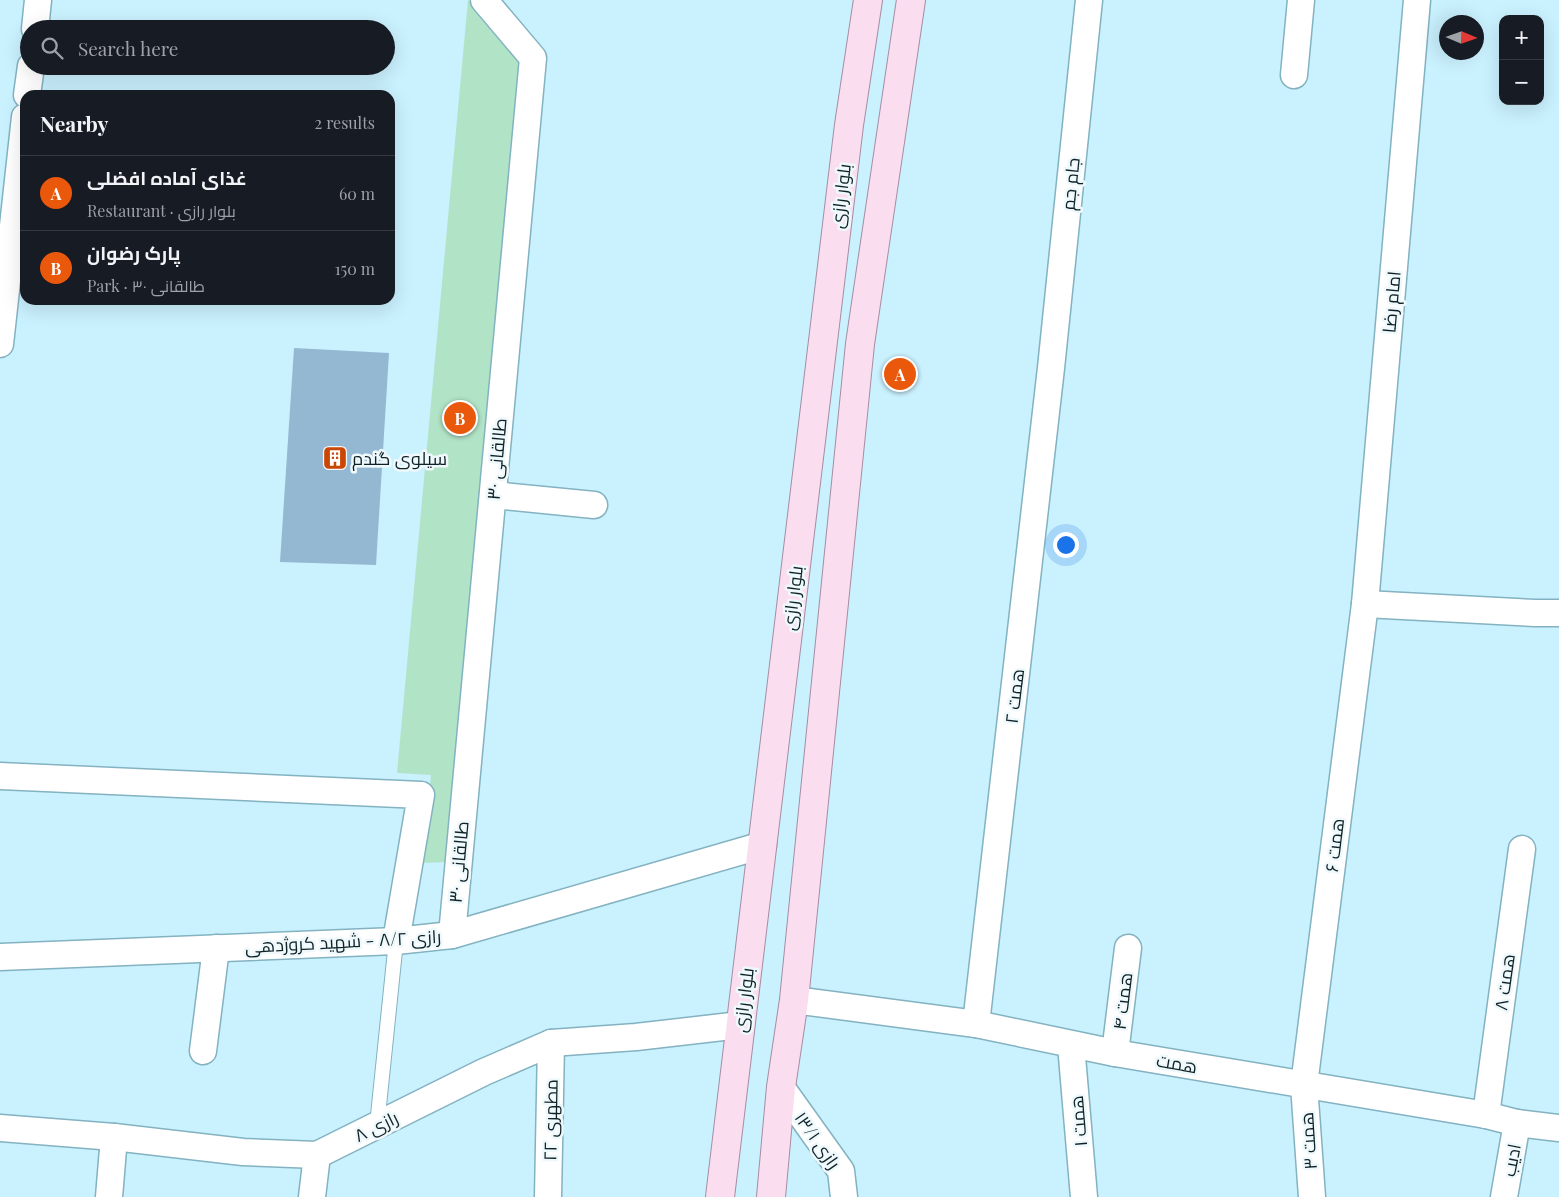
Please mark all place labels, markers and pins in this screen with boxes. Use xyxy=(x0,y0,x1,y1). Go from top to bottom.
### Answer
pin: A xyxy=(884,355,916,393)
pin: B xyxy=(444,399,476,437)
building icon: سیلوی گندم xyxy=(322,445,348,471)
place label: سیلوی گندم xyxy=(352,446,447,471)

